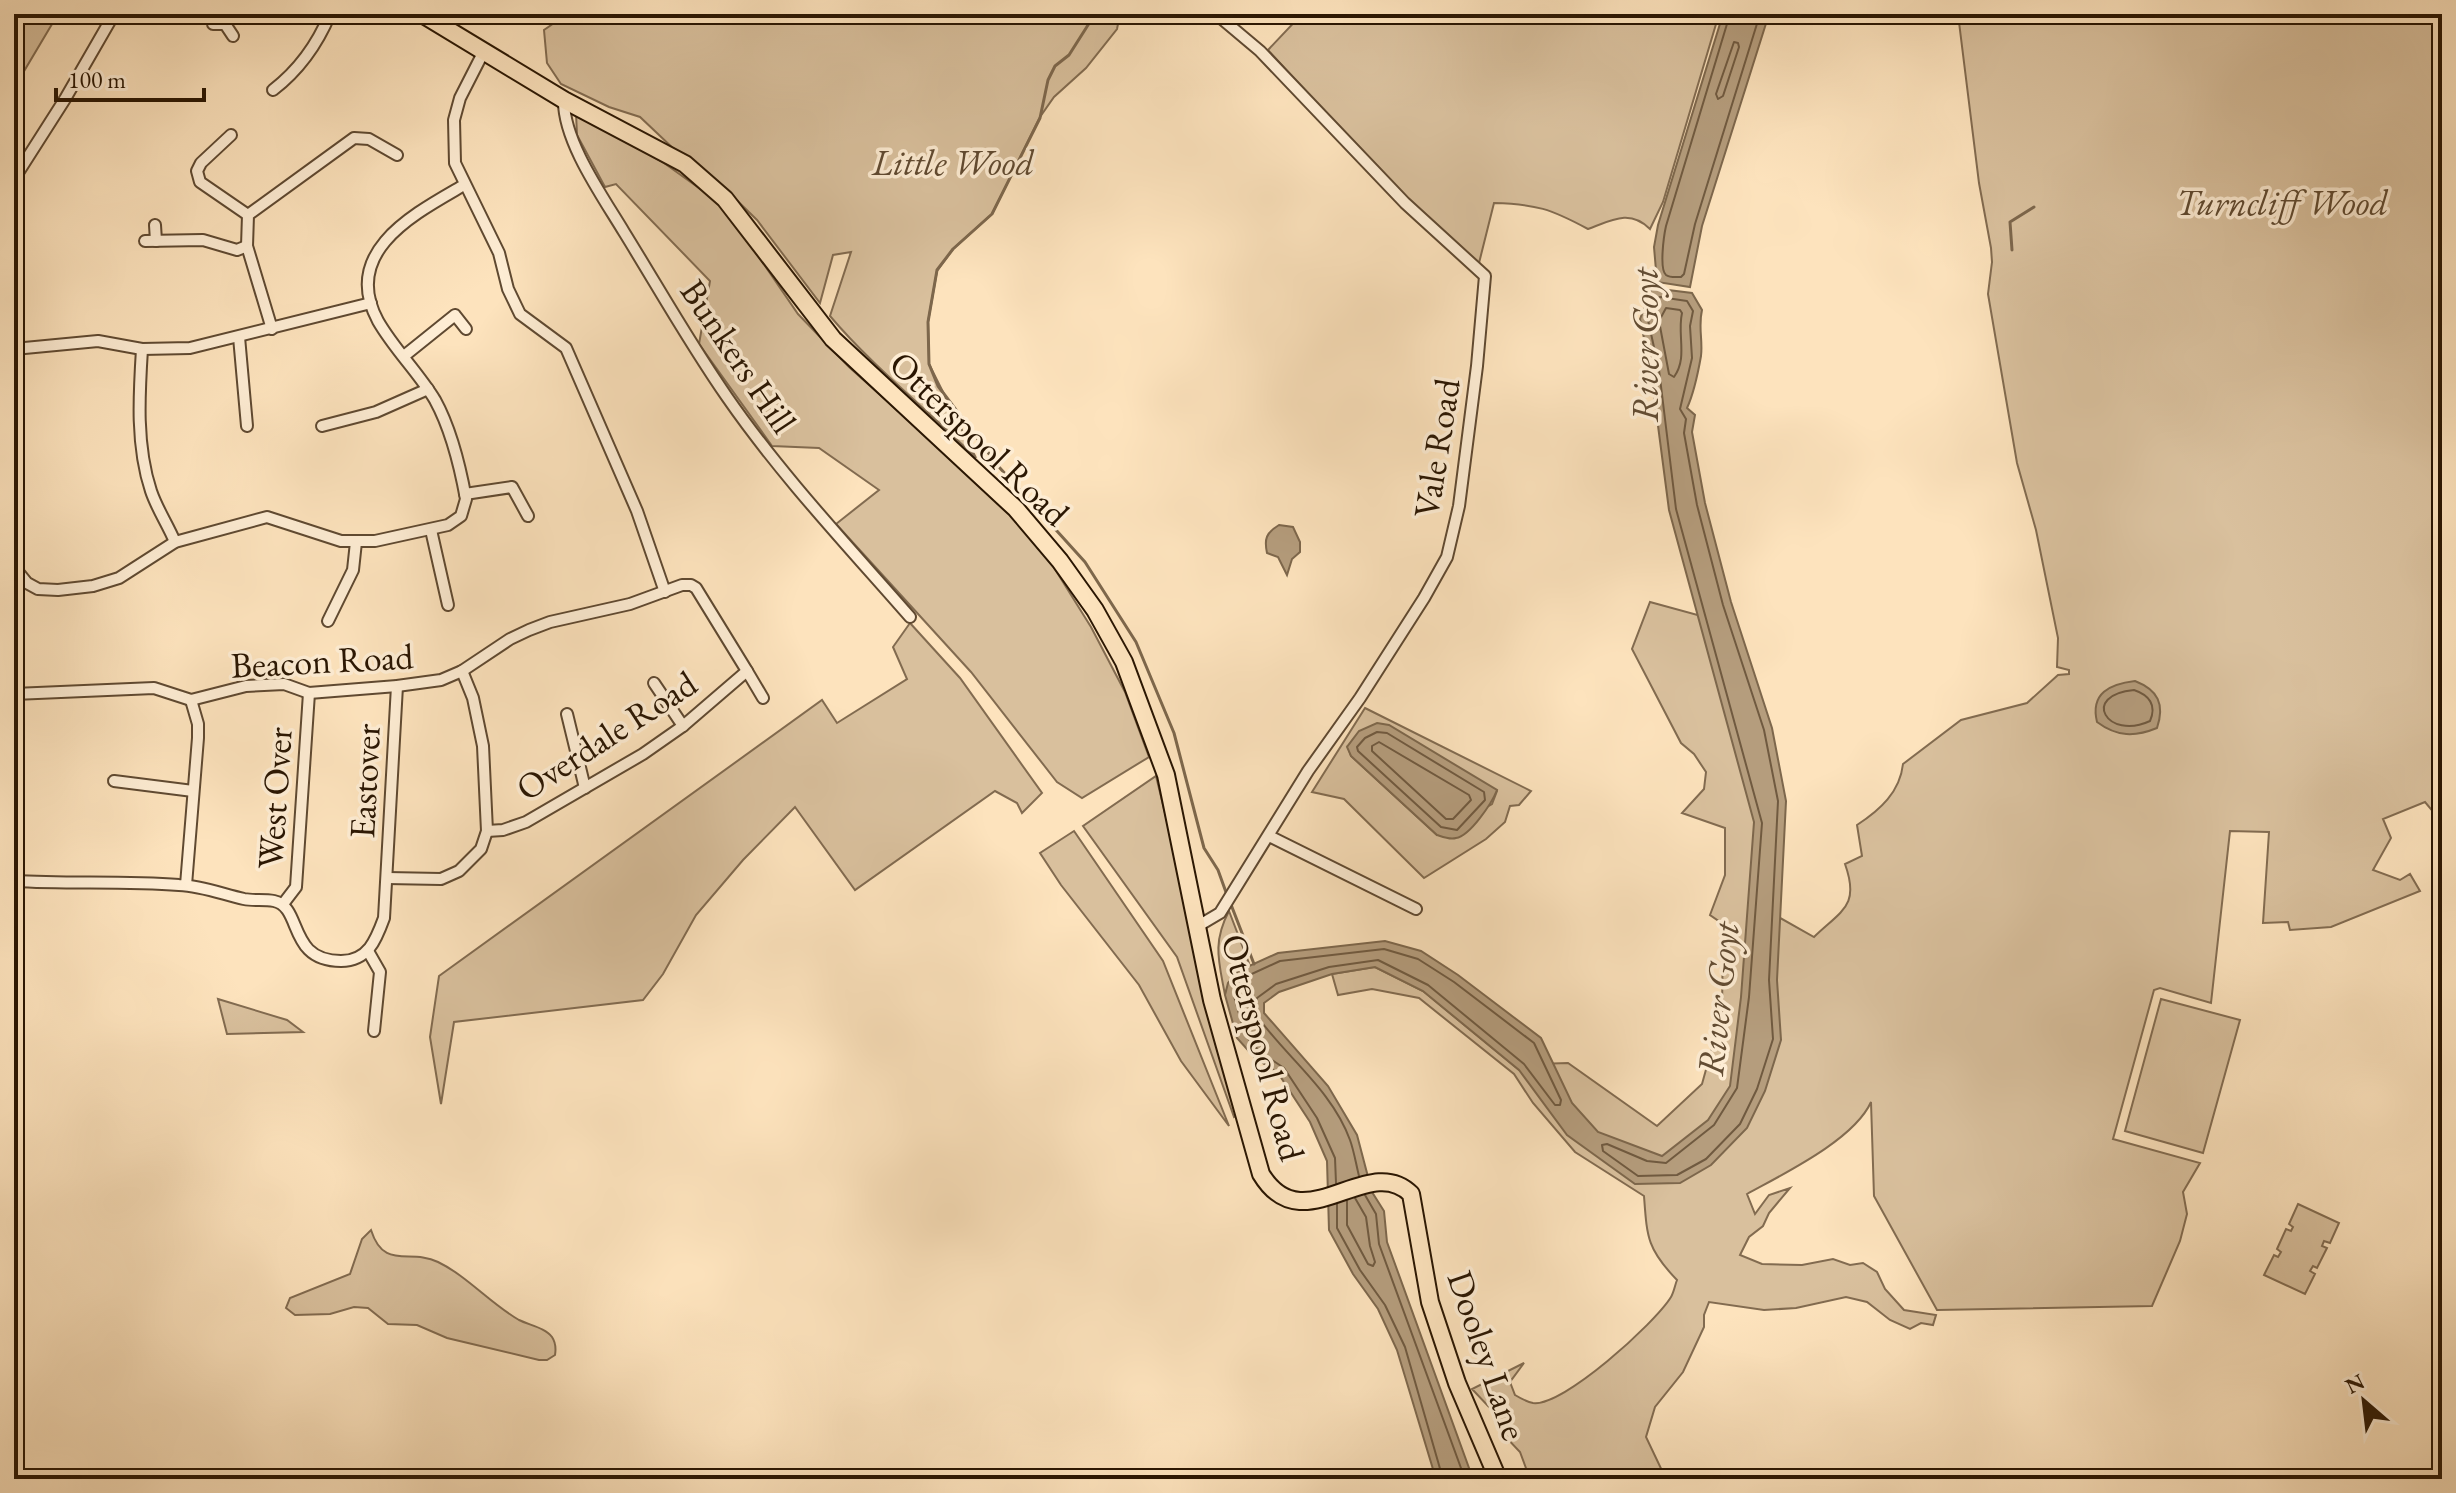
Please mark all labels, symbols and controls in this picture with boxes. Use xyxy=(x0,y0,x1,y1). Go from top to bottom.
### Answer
scale bar xyxy=(56,52,204,102)
text: 100 m xyxy=(68,64,126,95)
park label: Little Wood xyxy=(871,139,1034,186)
park label: Turncliff Wood xyxy=(2176,179,2388,226)
water label: River Goyt xyxy=(1620,266,1669,422)
street label: Bunkers Hill xyxy=(670,270,807,442)
street label: Otterspool Road xyxy=(880,341,1080,537)
street label: Vale Road xyxy=(1402,374,1471,521)
street label: Beacon Road xyxy=(229,632,415,689)
street label: Overdale Road xyxy=(507,659,706,811)
street label: Eastover xyxy=(338,722,391,840)
street label: West Over xyxy=(246,726,303,870)
water label: River Goyt xyxy=(1685,917,1750,1079)
street label: Otterspool Road xyxy=(1211,929,1317,1166)
street label: Dooley Lane xyxy=(1437,1264,1538,1446)
north arrow xyxy=(2324,1361,2404,1441)
text: N xyxy=(2340,1367,2370,1401)

